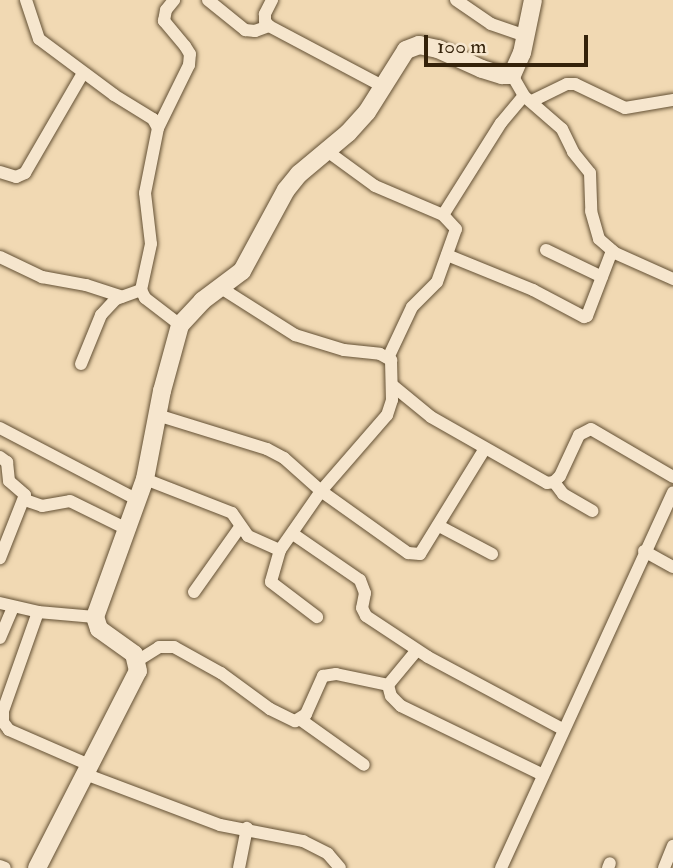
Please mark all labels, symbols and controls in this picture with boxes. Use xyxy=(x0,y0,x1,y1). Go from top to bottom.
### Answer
scale bar xyxy=(428,21,592,65)
text: 100 m xyxy=(437,33,487,60)

